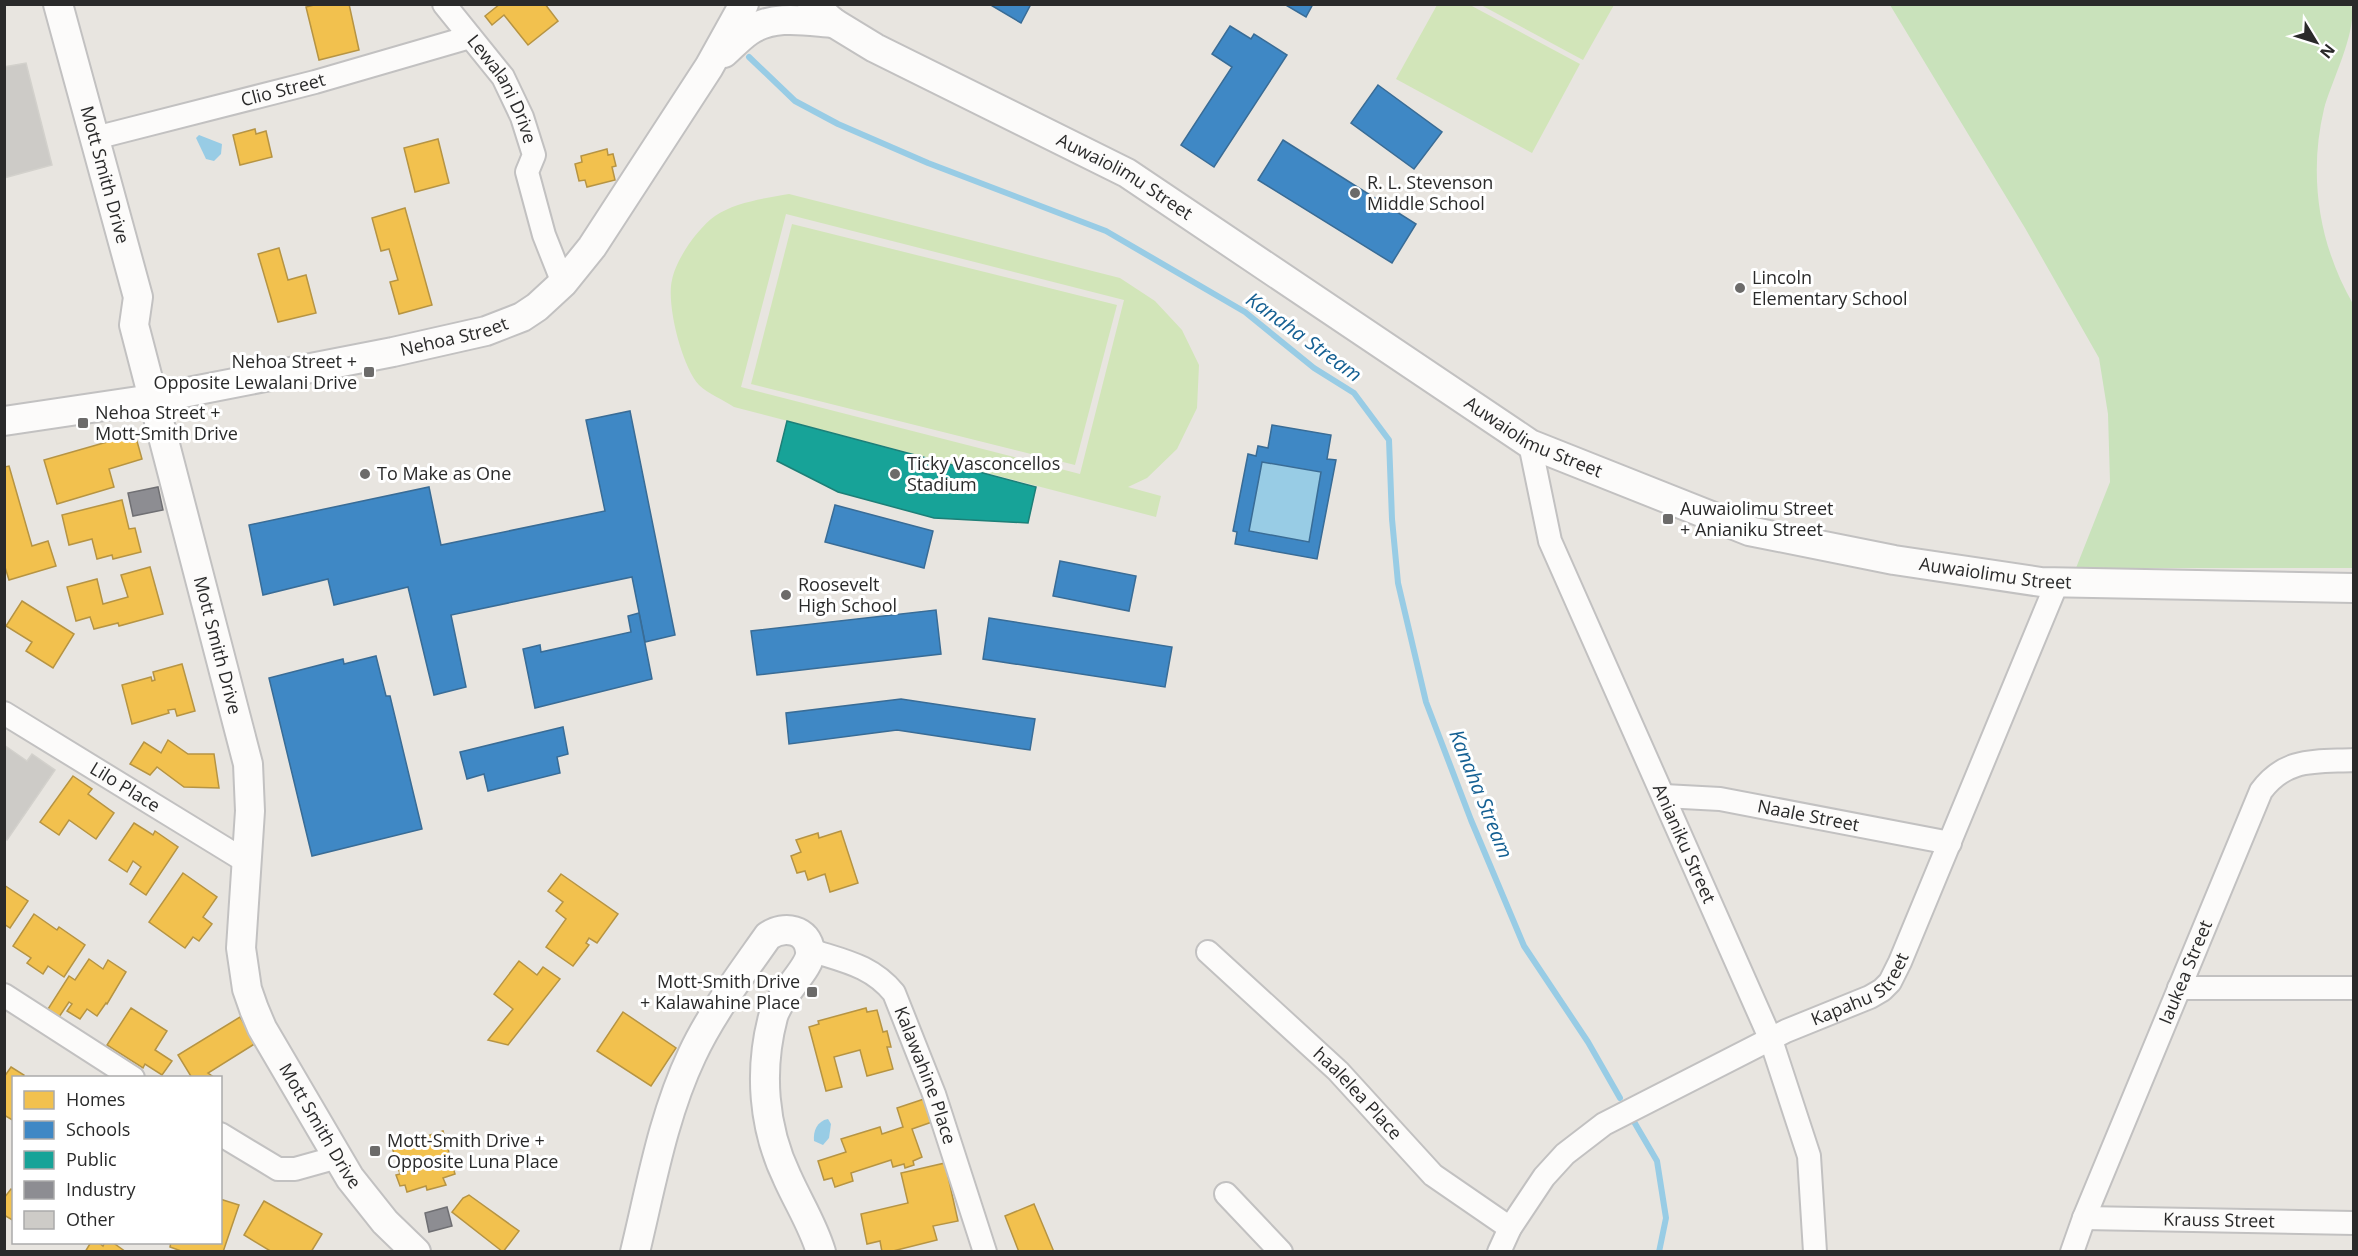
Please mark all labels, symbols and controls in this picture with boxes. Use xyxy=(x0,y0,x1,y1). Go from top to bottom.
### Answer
north arrow xyxy=(2286,12,2346,72)
street label: Lewalani Drive xyxy=(462,29,543,146)
text: N xyxy=(2315,39,2340,63)
street label: Clio Street xyxy=(238,67,328,111)
street label: Mott Smith Drive xyxy=(75,103,136,246)
street label: Auwaiolimu Street xyxy=(1053,127,1198,225)
place label: R. L. Stevenson Middle School xyxy=(1367,170,1493,215)
marker: R. L. Stevenson Middle School xyxy=(1348,186,1362,200)
place label: Lincoln Elementary School xyxy=(1752,265,1908,310)
marker: Lincoln Elementary School xyxy=(1733,281,1747,295)
water label: Kanaha Stream xyxy=(1241,286,1368,388)
street label: Nehoa Street xyxy=(398,311,511,361)
place label: Nehoa Street + Opposite Lewalani Drive xyxy=(154,349,357,394)
marker: Nehoa Street + Opposite Lewalani Drive xyxy=(362,365,376,379)
street label: Auwaiolimu Street xyxy=(1460,390,1606,483)
place label: Nehoa Street + Mott-Smith Drive xyxy=(95,400,238,445)
marker: Nehoa Street + Mott-Smith Drive xyxy=(76,416,90,430)
place label: Ticky Vasconcellos Stadium xyxy=(907,451,1060,496)
place label: To Make as One xyxy=(377,461,511,485)
marker: To Make as One xyxy=(358,467,372,481)
marker: Ticky Vasconcellos Stadium xyxy=(888,467,902,481)
place label: Auwaiolimu Street + Anianiku Street xyxy=(1680,496,1833,541)
marker: Auwaiolimu Street + Anianiku Street xyxy=(1661,512,1675,526)
street label: Auwaiolimu Street xyxy=(1918,551,2072,594)
place label: Roosevelt High School xyxy=(798,572,897,617)
street label: Mott Smith Drive xyxy=(189,573,248,717)
marker: Roosevelt High School xyxy=(779,588,793,602)
water label: Kanaha Stream xyxy=(1443,725,1520,862)
street label: Lilo Place xyxy=(86,756,165,817)
street label: Anianiku Street xyxy=(1648,780,1722,907)
street label: Naale Street xyxy=(1756,793,1861,836)
street label: Iaukea Street xyxy=(2153,916,2217,1028)
street label: Kapahu Street xyxy=(1807,949,1914,1031)
place label: Mott-Smith Drive + Kalawahine Place xyxy=(640,969,800,1014)
marker: Mott-Smith Drive + Kalawahine Place xyxy=(805,985,819,999)
street label: Kalawahine Place xyxy=(889,1003,962,1147)
street label: haalelea Place xyxy=(1309,1041,1408,1144)
street label: Mott Smith Drive xyxy=(274,1058,367,1193)
legend xyxy=(12,1076,222,1244)
text: Homes xyxy=(66,1087,125,1111)
text: Schools xyxy=(66,1117,130,1141)
place label: Mott-Smith Drive + Opposite Luna Place xyxy=(387,1128,558,1173)
marker: Mott-Smith Drive + Opposite Luna Place xyxy=(368,1144,382,1158)
text: Public xyxy=(66,1147,117,1171)
text: Industry xyxy=(66,1177,136,1201)
street label: Krauss Street xyxy=(2163,1206,2275,1233)
text: Other xyxy=(66,1207,116,1231)

